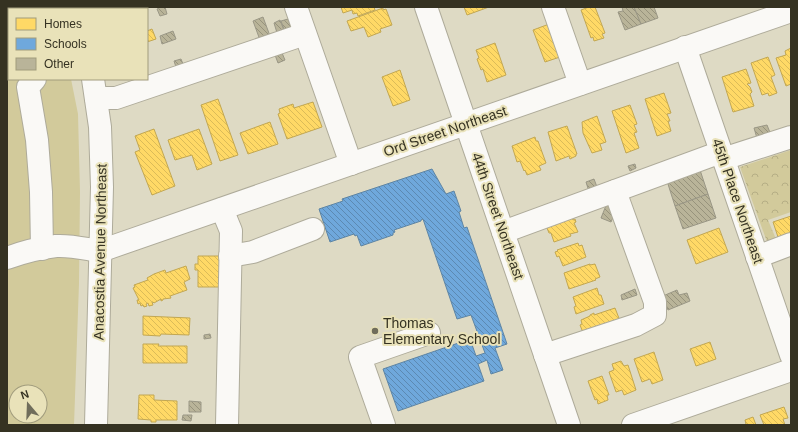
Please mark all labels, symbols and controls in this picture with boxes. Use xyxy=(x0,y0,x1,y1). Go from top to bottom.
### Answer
legend xyxy=(8,8,148,80)
text: Homes xyxy=(44,17,82,31)
text: Schools xyxy=(44,37,87,51)
text: Other xyxy=(44,57,74,71)
street label: Ord Street Northeast xyxy=(381,102,509,160)
street label: 45th Place Northeast xyxy=(709,137,767,266)
street label: 44th Street Northeast xyxy=(469,150,527,282)
street label: Anacostia Avenue Northeast xyxy=(90,164,110,340)
place label: Thomas Elementary School xyxy=(383,315,501,347)
marker: Thomas Elementary School xyxy=(370,326,380,336)
north arrow xyxy=(8,384,48,424)
text: N xyxy=(19,388,31,402)

